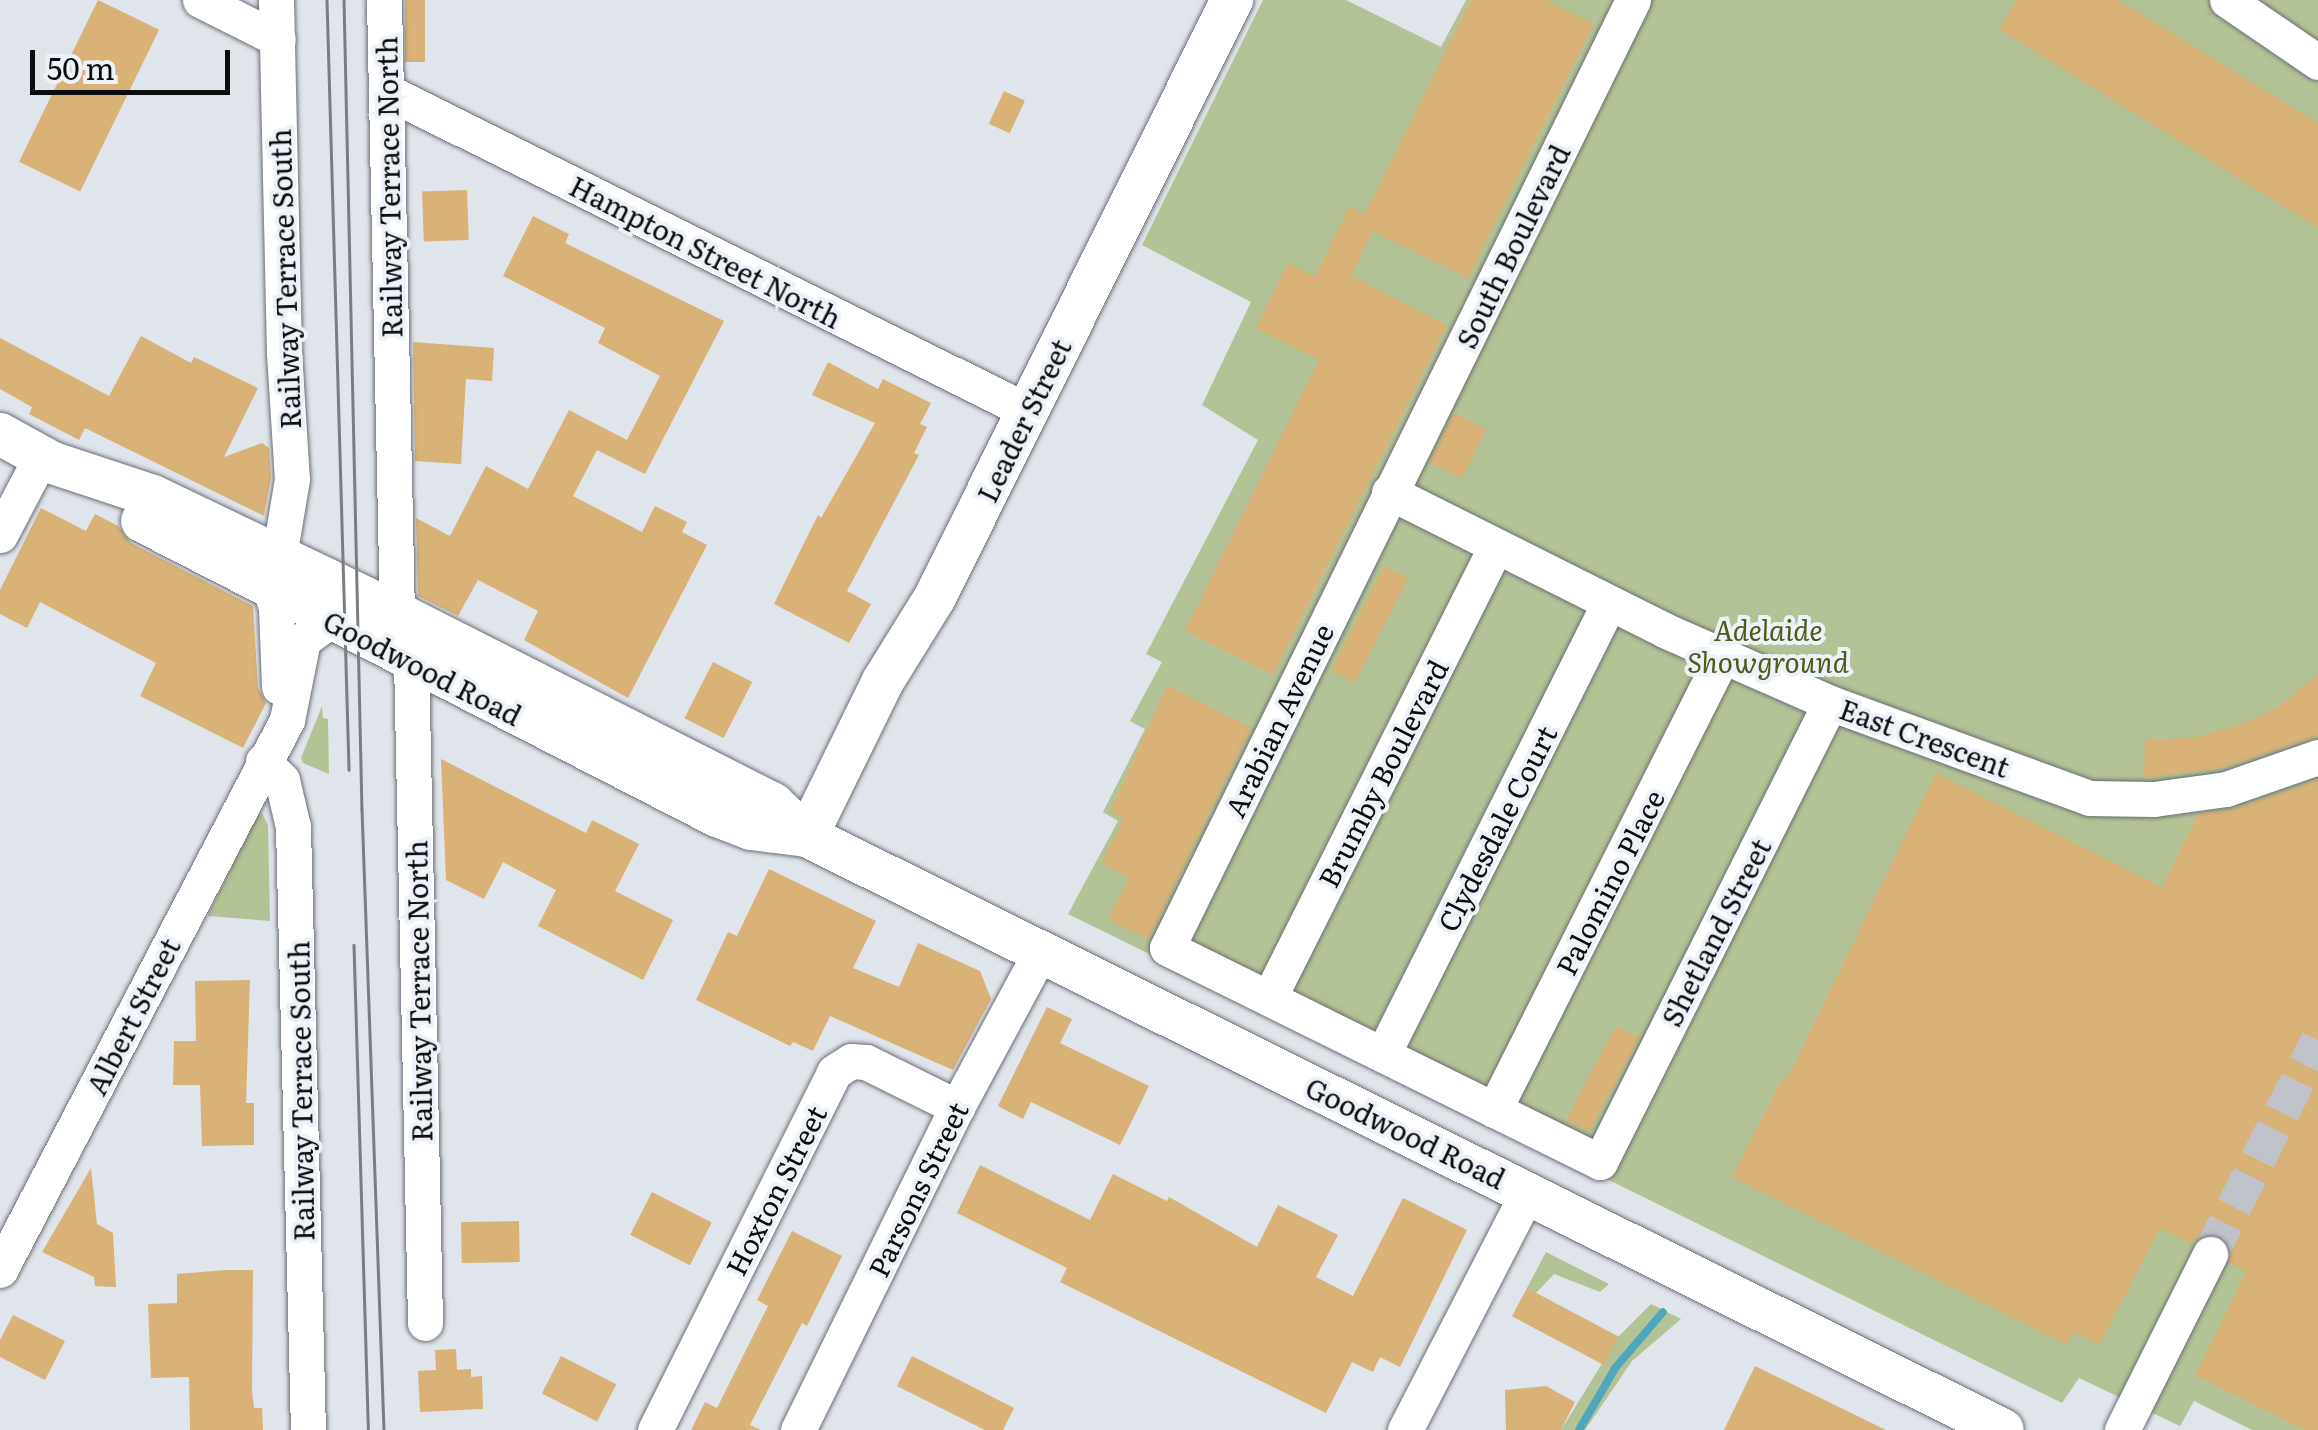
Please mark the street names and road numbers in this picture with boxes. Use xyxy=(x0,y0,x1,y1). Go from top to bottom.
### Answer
street label: Railway Terrace North xyxy=(369,36,407,338)
street label: Railway Terrace South xyxy=(262,128,306,430)
street label: South Boulevard xyxy=(1448,139,1576,353)
street label: Hampton Street North xyxy=(565,168,847,334)
street label: Leader Street xyxy=(969,333,1077,507)
street label: Goodwood Road xyxy=(318,603,528,731)
street label: Arabian Avenue xyxy=(1217,618,1339,822)
street label: Brumby Boulevard xyxy=(1310,654,1454,892)
street label: East Crescent xyxy=(1835,691,2015,783)
street label: Clydesdale Court xyxy=(1430,719,1562,937)
street label: Palomino Place xyxy=(1548,784,1670,980)
street label: Shetland Street xyxy=(1653,833,1777,1031)
street label: Railway Terrace North xyxy=(399,840,437,1142)
street label: Albert Street xyxy=(78,932,186,1100)
street label: Railway Terrace South xyxy=(281,940,319,1242)
street label: Goodwood Road xyxy=(1301,1069,1511,1195)
street label: Parsons Street xyxy=(860,1096,974,1282)
street label: Hoxton Street xyxy=(718,1099,832,1281)

